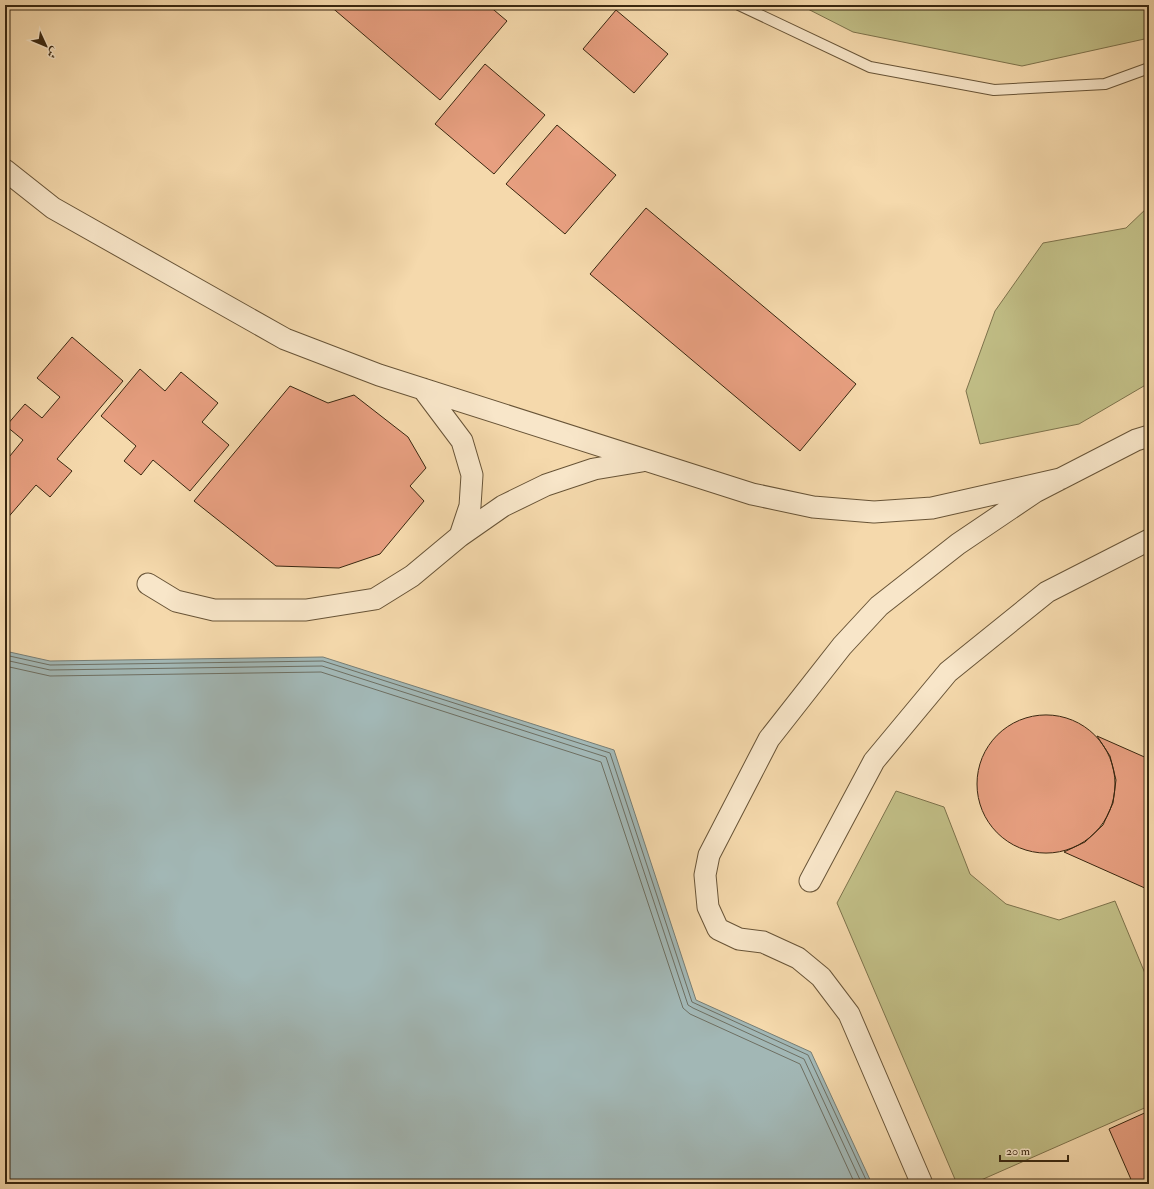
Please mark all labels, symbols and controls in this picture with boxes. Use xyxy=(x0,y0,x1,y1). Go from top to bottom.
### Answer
north arrow xyxy=(26,26,66,66)
text: ش xyxy=(44,44,61,61)
scale bar xyxy=(1000,1137,1068,1163)
text: 20 m xyxy=(1006,1144,1031,1159)

